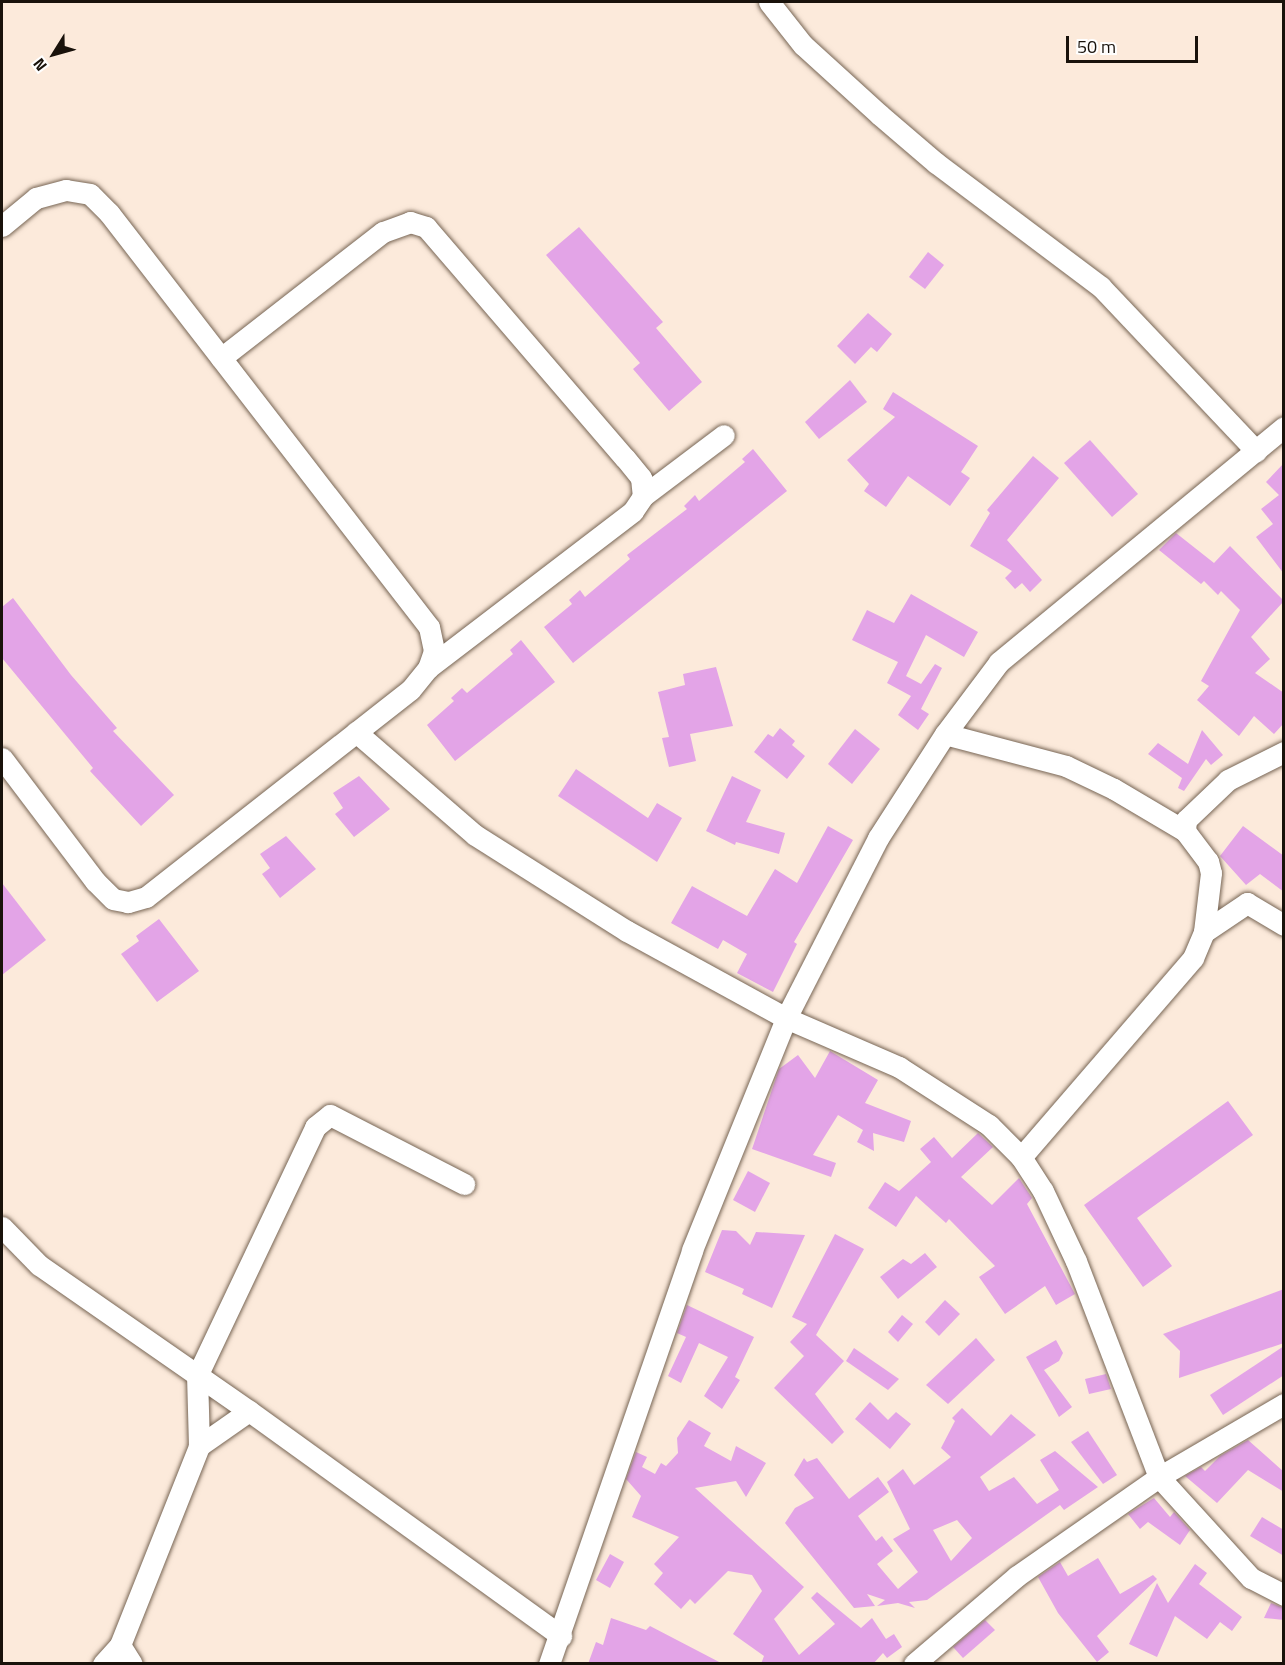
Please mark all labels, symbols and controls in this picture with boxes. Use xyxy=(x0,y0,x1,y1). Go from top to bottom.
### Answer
north arrow xyxy=(24,24,84,84)
scale bar xyxy=(1069,24,1201,62)
text: 50 m xyxy=(1077,33,1116,60)
text: N xyxy=(27,53,53,76)

